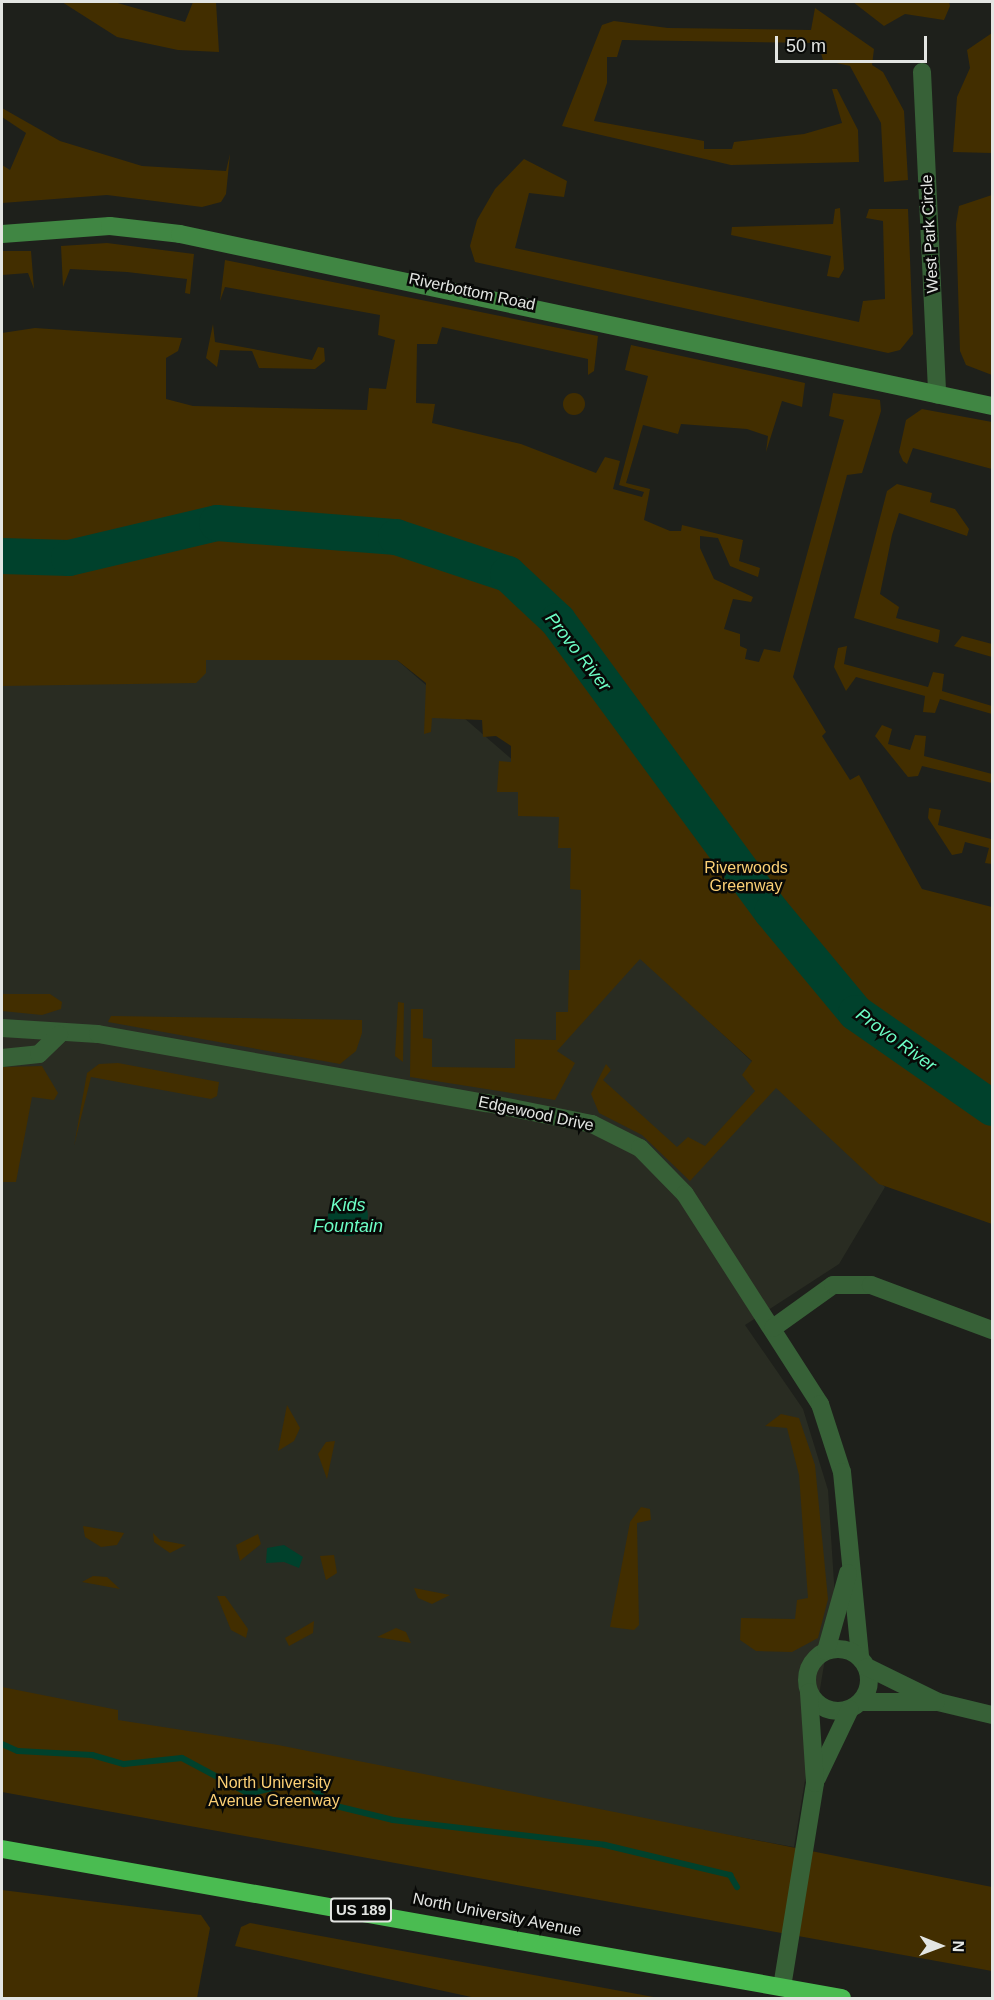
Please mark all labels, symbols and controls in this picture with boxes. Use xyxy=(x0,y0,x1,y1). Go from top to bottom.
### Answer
scale bar xyxy=(778,24,930,62)
text: 50 m xyxy=(786,36,826,56)
street label: West Park Circle xyxy=(917,174,943,294)
street label: Riverbottom Road xyxy=(407,269,537,315)
water label: Provo River xyxy=(541,608,615,696)
park label: Riverwoods Greenway xyxy=(704,858,788,896)
water label: Provo River xyxy=(852,1004,940,1076)
street label: Edgewood Drive xyxy=(477,1092,595,1136)
water label: Kids Fountain xyxy=(313,1195,383,1238)
park label: North University Avenue Greenway xyxy=(208,1773,340,1811)
street label: North University Avenue xyxy=(411,1889,583,1941)
road number: US 189 xyxy=(330,1898,392,1922)
north arrow xyxy=(910,1916,970,1976)
text: N xyxy=(950,1940,967,1952)

